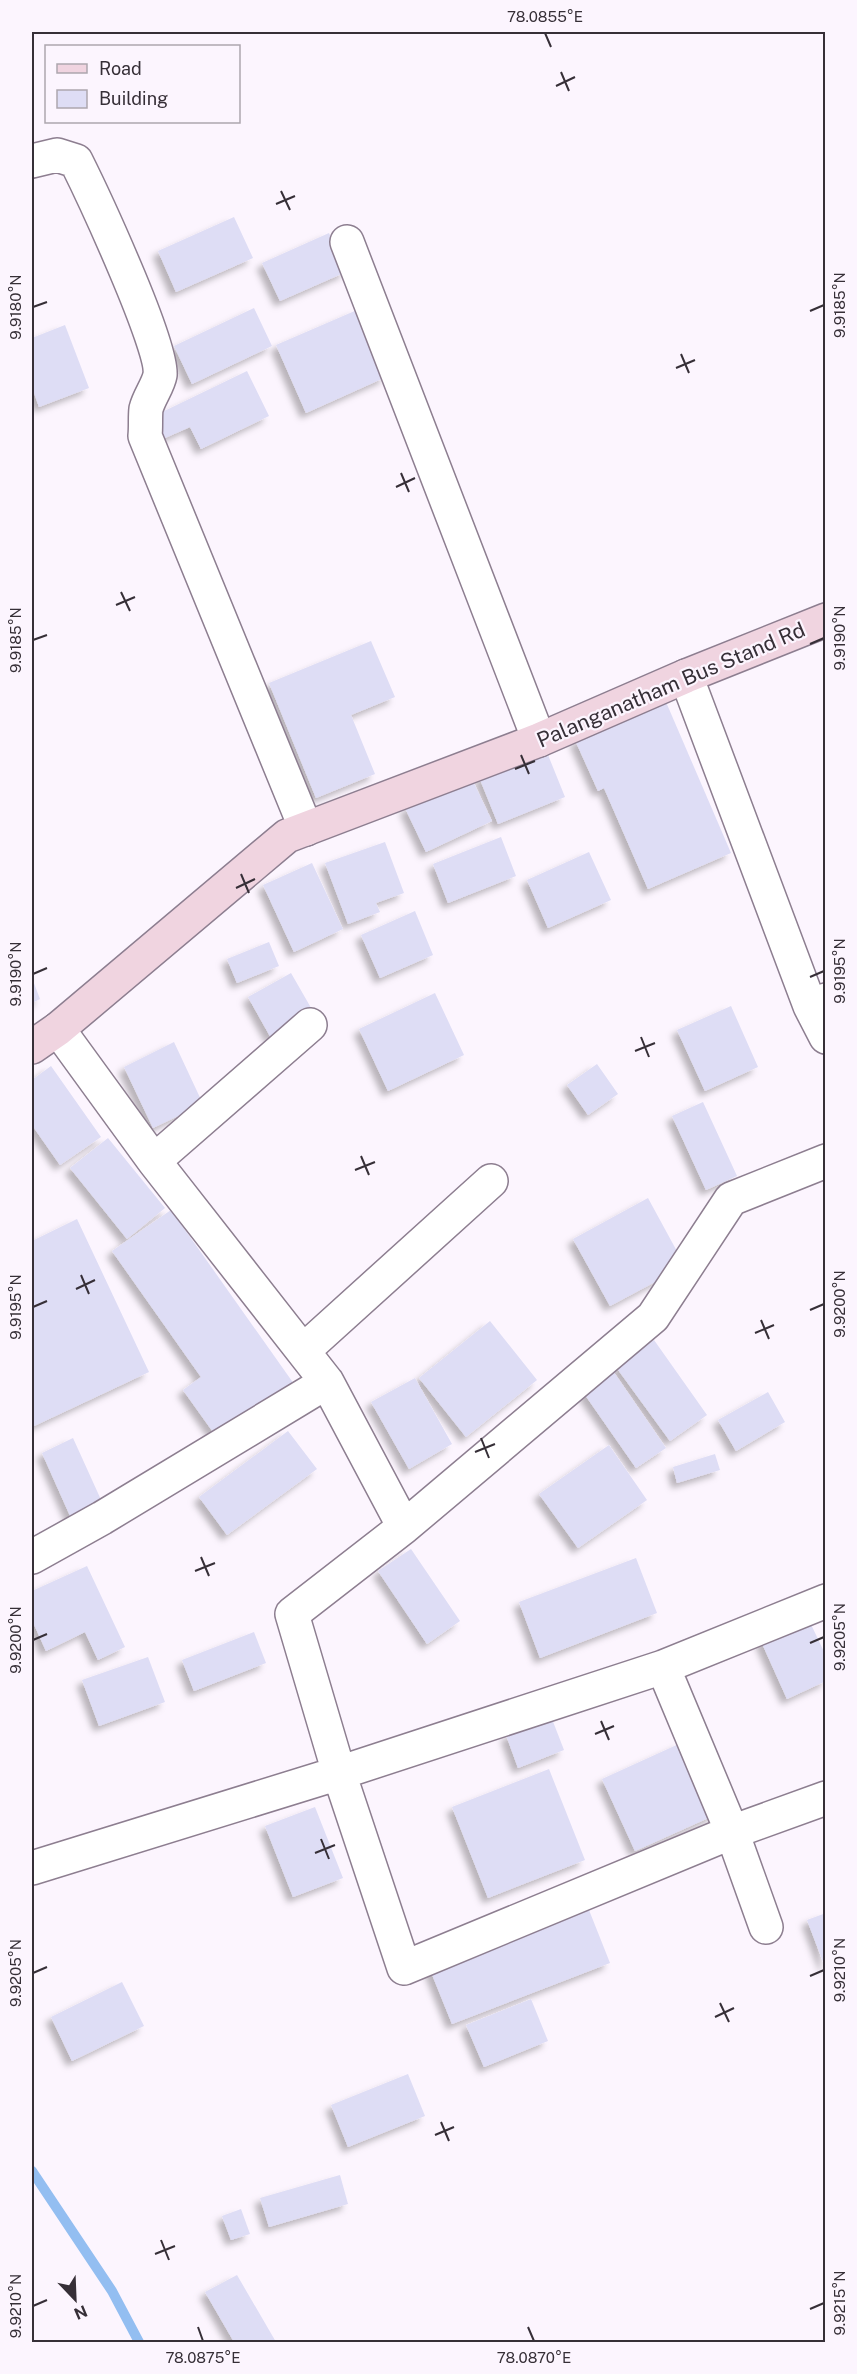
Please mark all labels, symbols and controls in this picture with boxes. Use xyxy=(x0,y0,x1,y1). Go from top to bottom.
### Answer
text: 78.0855°E xyxy=(507,8,583,25)
legend xyxy=(45,45,240,123)
text: Road xyxy=(99,58,142,79)
text: Building xyxy=(99,88,168,109)
text: 9.9185°N xyxy=(831,272,848,338)
text: 9.9180°N xyxy=(7,274,24,340)
text: 9.9190°N xyxy=(831,606,848,670)
text: 9.9185°N xyxy=(7,607,24,673)
street label: Palanganatham Bus Stand Rd xyxy=(533,617,809,752)
text: 9.9195°N xyxy=(831,938,848,1004)
text: 9.9190°N xyxy=(7,942,24,1006)
text: 9.9200°N xyxy=(831,1270,848,1338)
text: 9.9195°N xyxy=(7,1274,24,1340)
text: 9.9205°N xyxy=(831,1603,848,1671)
text: 9.9200°N xyxy=(7,1606,24,1674)
text: 9.9210°N xyxy=(831,1938,848,2002)
text: 9.9205°N xyxy=(7,1939,24,2007)
north arrow xyxy=(45,2269,105,2329)
text: 9.9215°N xyxy=(831,2270,848,2336)
text: 9.9210°N xyxy=(7,2274,24,2338)
text: N xyxy=(71,2301,90,2324)
text: 78.0875°E xyxy=(165,2349,241,2366)
text: 78.0870°E xyxy=(497,2349,571,2366)

